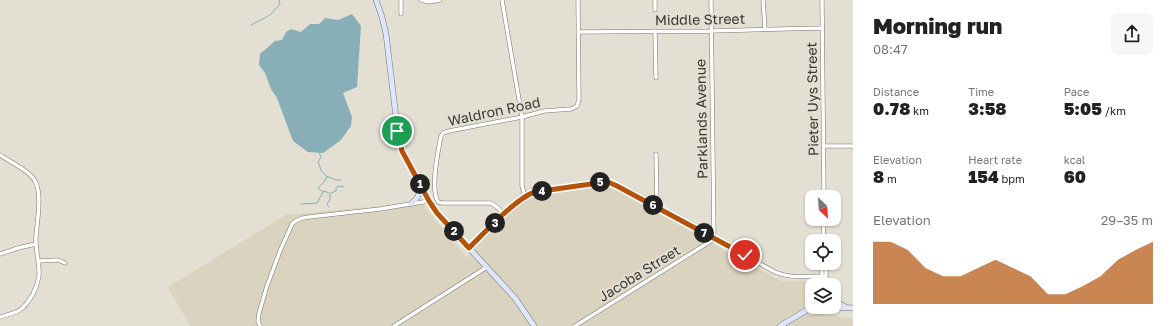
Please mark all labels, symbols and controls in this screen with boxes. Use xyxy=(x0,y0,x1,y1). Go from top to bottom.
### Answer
street label: Middle Street xyxy=(655,10,745,28)
text: Morning run xyxy=(873,12,1002,39)
button: share xyxy=(1111,13,1153,55)
text: 08:47 xyxy=(873,41,908,57)
street label: Pieter Uys Street xyxy=(803,42,821,156)
street label: Parklands Avenue xyxy=(691,59,711,179)
text: Distance xyxy=(873,85,919,98)
text: Time xyxy=(968,85,994,98)
text: Pace xyxy=(1064,85,1089,98)
street label: Waldron Road xyxy=(446,93,542,129)
text: 0.78 xyxy=(873,98,910,119)
text: 3:58 xyxy=(968,98,1007,119)
text: 5:05 xyxy=(1064,98,1102,119)
text: km xyxy=(910,104,929,117)
text: /km xyxy=(1102,104,1126,117)
pin xyxy=(380,114,414,148)
icon: arrive xyxy=(386,120,408,142)
text: Elevation xyxy=(873,153,922,166)
text: Heart rate xyxy=(968,153,1022,166)
text: kcal xyxy=(1064,153,1085,166)
text: 8 xyxy=(873,166,884,187)
text: 154 xyxy=(968,166,999,187)
text: 60 xyxy=(1064,166,1086,187)
pin: 5 xyxy=(590,172,610,192)
text: m xyxy=(884,172,897,185)
text: bpm xyxy=(999,172,1025,185)
pin: 1 xyxy=(410,174,430,194)
text: 5 xyxy=(597,175,603,188)
text: 1 xyxy=(417,177,423,190)
pin: 4 xyxy=(532,181,552,201)
text: 4 xyxy=(539,184,545,197)
north arrow xyxy=(805,190,841,226)
map controls xyxy=(805,190,841,314)
pin: 6 xyxy=(643,195,663,215)
text: 6 xyxy=(650,198,657,211)
text: Elevation xyxy=(873,212,931,228)
text: 29–35 m xyxy=(1101,212,1153,228)
pin: 3 xyxy=(485,213,505,233)
text: 3 xyxy=(492,216,498,229)
pin: 2 xyxy=(444,221,464,241)
pin: 7 xyxy=(694,223,714,243)
text: 2 xyxy=(451,224,457,237)
text: 7 xyxy=(701,226,707,239)
button: locate xyxy=(805,234,841,270)
pin xyxy=(728,238,762,272)
street label: Jacoba Street xyxy=(595,241,683,305)
icon: check xyxy=(734,244,756,266)
button: layers xyxy=(805,278,841,314)

